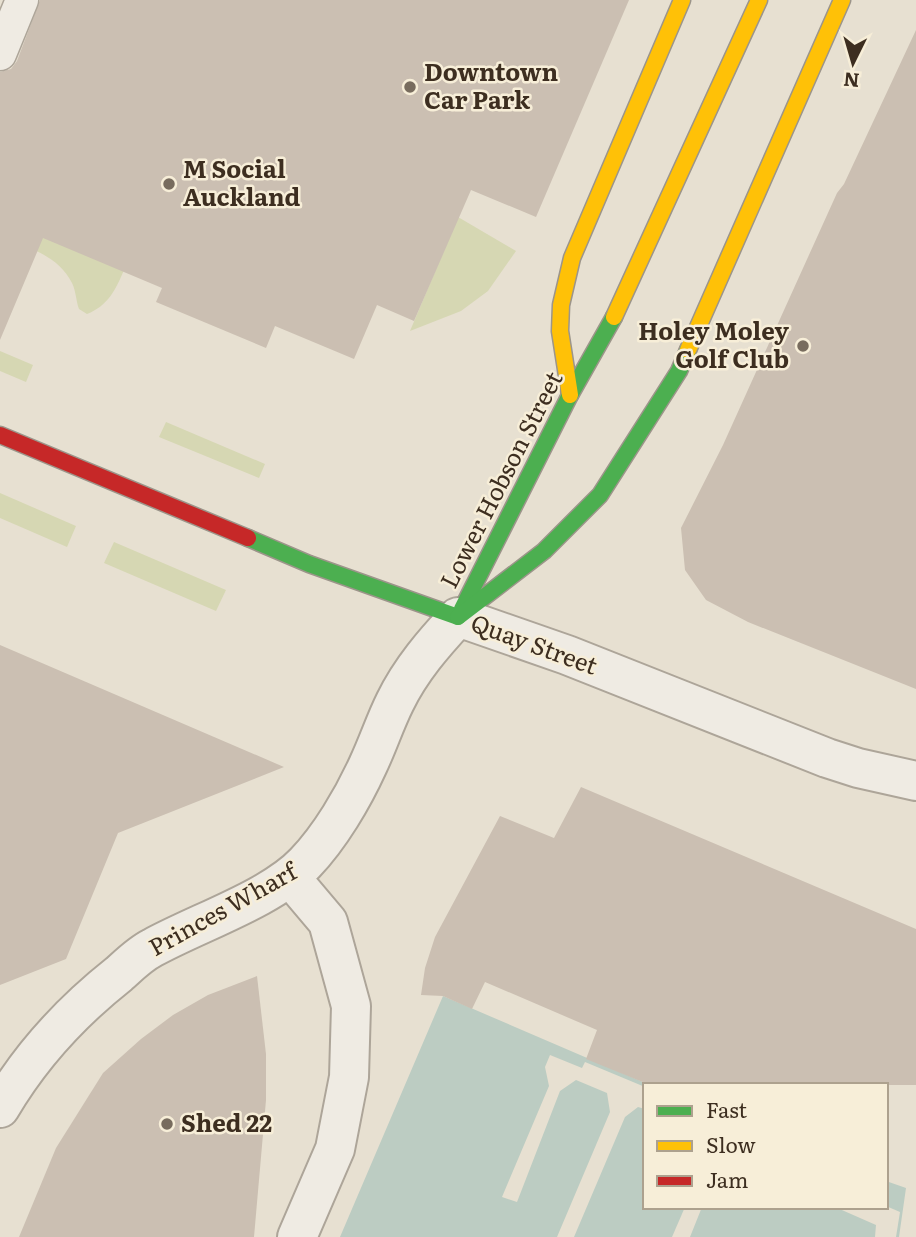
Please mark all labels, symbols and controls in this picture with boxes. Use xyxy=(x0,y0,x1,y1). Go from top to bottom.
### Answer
north arrow xyxy=(818,28,888,98)
place label: Downtown Car Park xyxy=(424,53,558,116)
text: N xyxy=(842,66,861,96)
marker: Downtown Car Park xyxy=(402,79,418,95)
place label: M Social Auckland xyxy=(183,150,300,213)
marker: M Social Auckland xyxy=(161,176,177,192)
place label: Holey Moley Golf Club xyxy=(638,312,789,375)
marker: Holey Moley Golf Club xyxy=(795,338,811,354)
street label: Lower Hobson Street xyxy=(430,364,570,593)
street label: Quay Street xyxy=(467,604,603,682)
street label: Princes Wharf xyxy=(141,852,304,963)
legend xyxy=(643,1083,888,1209)
text: Fast xyxy=(706,1093,747,1124)
place label: Shed 22 xyxy=(181,1104,272,1139)
marker: Shed 22 xyxy=(159,1116,175,1132)
text: Slow xyxy=(706,1128,756,1159)
text: Jam xyxy=(706,1163,748,1194)

